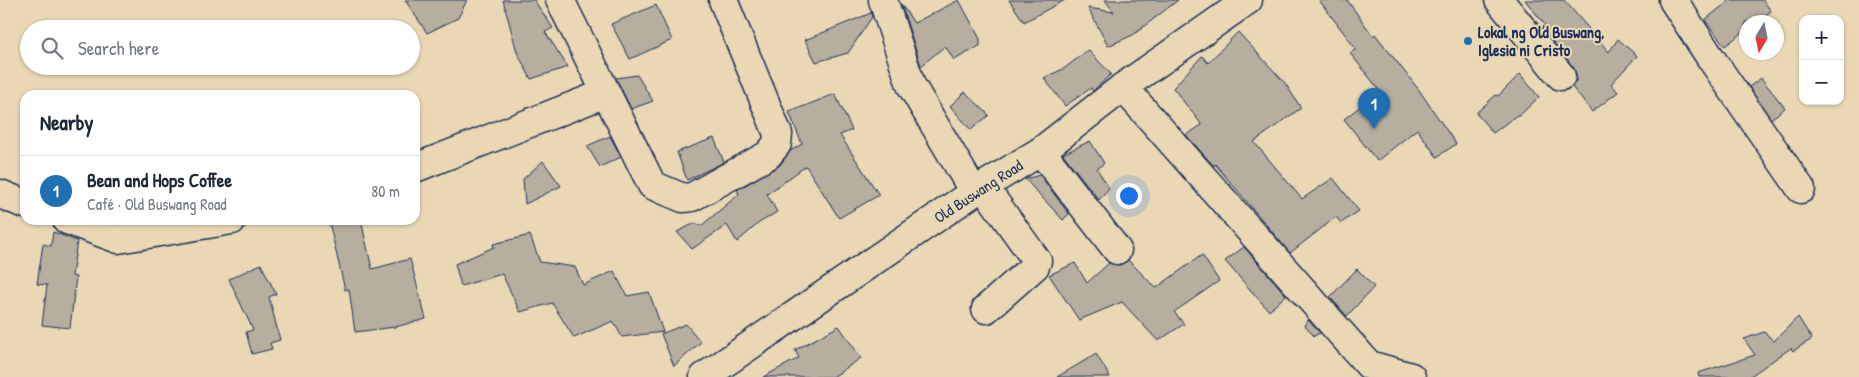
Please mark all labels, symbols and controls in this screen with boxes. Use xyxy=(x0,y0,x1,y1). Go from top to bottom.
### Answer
north arrow xyxy=(1739,15,1784,60)
map controls xyxy=(1799,15,1844,105)
button: + xyxy=(1799,15,1844,60)
search box xyxy=(20,20,420,75)
place label: Lokal ng Old Buswang, Iglesia ni Cristo xyxy=(1478,21,1604,62)
icon: search xyxy=(38,34,66,62)
text: Search here xyxy=(78,35,159,61)
marker: Lokal ng Old Buswang, Iglesia ni Cristo xyxy=(1462,35,1474,47)
button: − xyxy=(1799,60,1844,105)
pin: 1 xyxy=(1358,88,1390,129)
text: Nearby xyxy=(40,108,93,137)
street label: Old Buswang Road xyxy=(929,154,1027,228)
text: Bean and Hops Coffee xyxy=(87,167,232,193)
text: 1 xyxy=(53,180,59,202)
text: 80 m xyxy=(371,180,400,202)
your location xyxy=(1116,183,1142,209)
text: Café · Old Buswang Road xyxy=(87,193,226,215)

